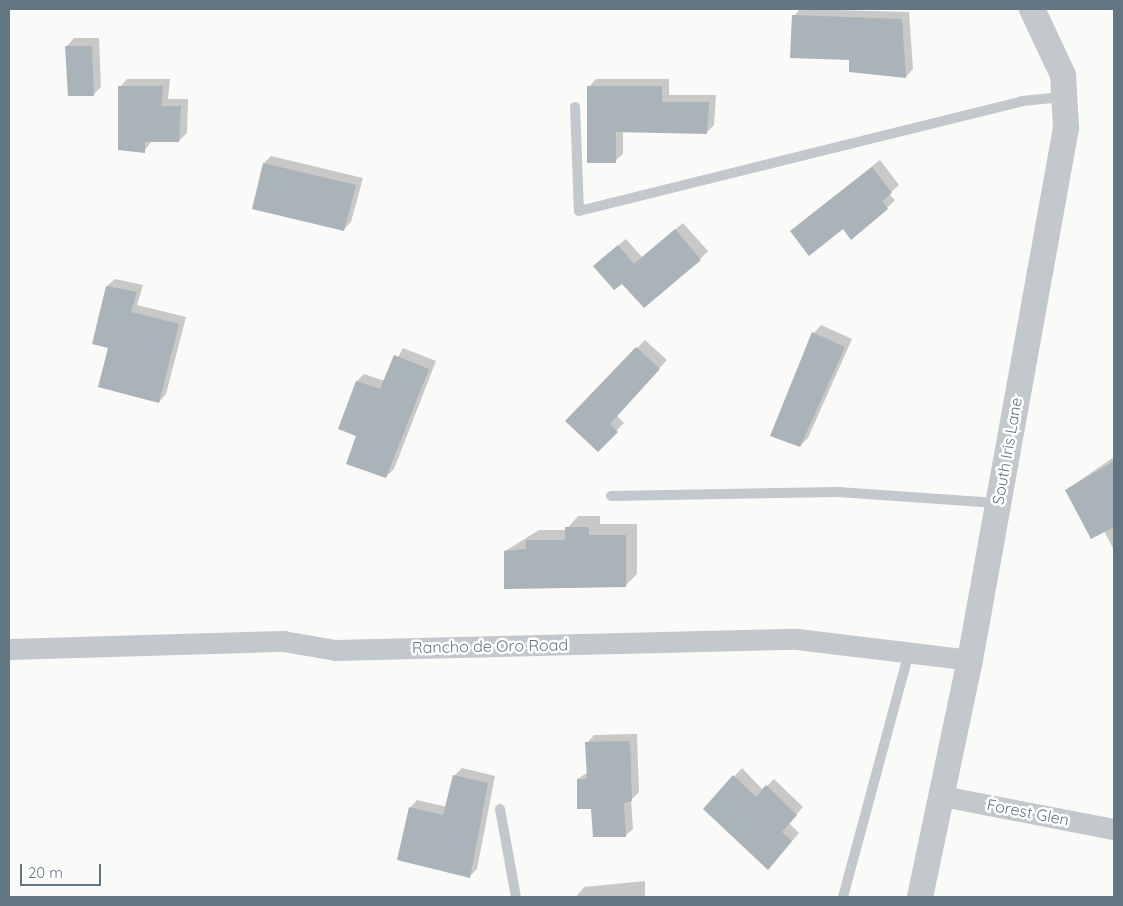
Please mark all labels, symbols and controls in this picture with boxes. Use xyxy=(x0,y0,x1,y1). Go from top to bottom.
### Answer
street label: South Iris Lane xyxy=(988,396,1026,506)
street label: Rancho de Oro Road xyxy=(412,635,568,657)
street label: Forest Glen xyxy=(985,795,1071,829)
scale bar xyxy=(22,854,104,886)
text: 20 m xyxy=(28,863,63,882)

